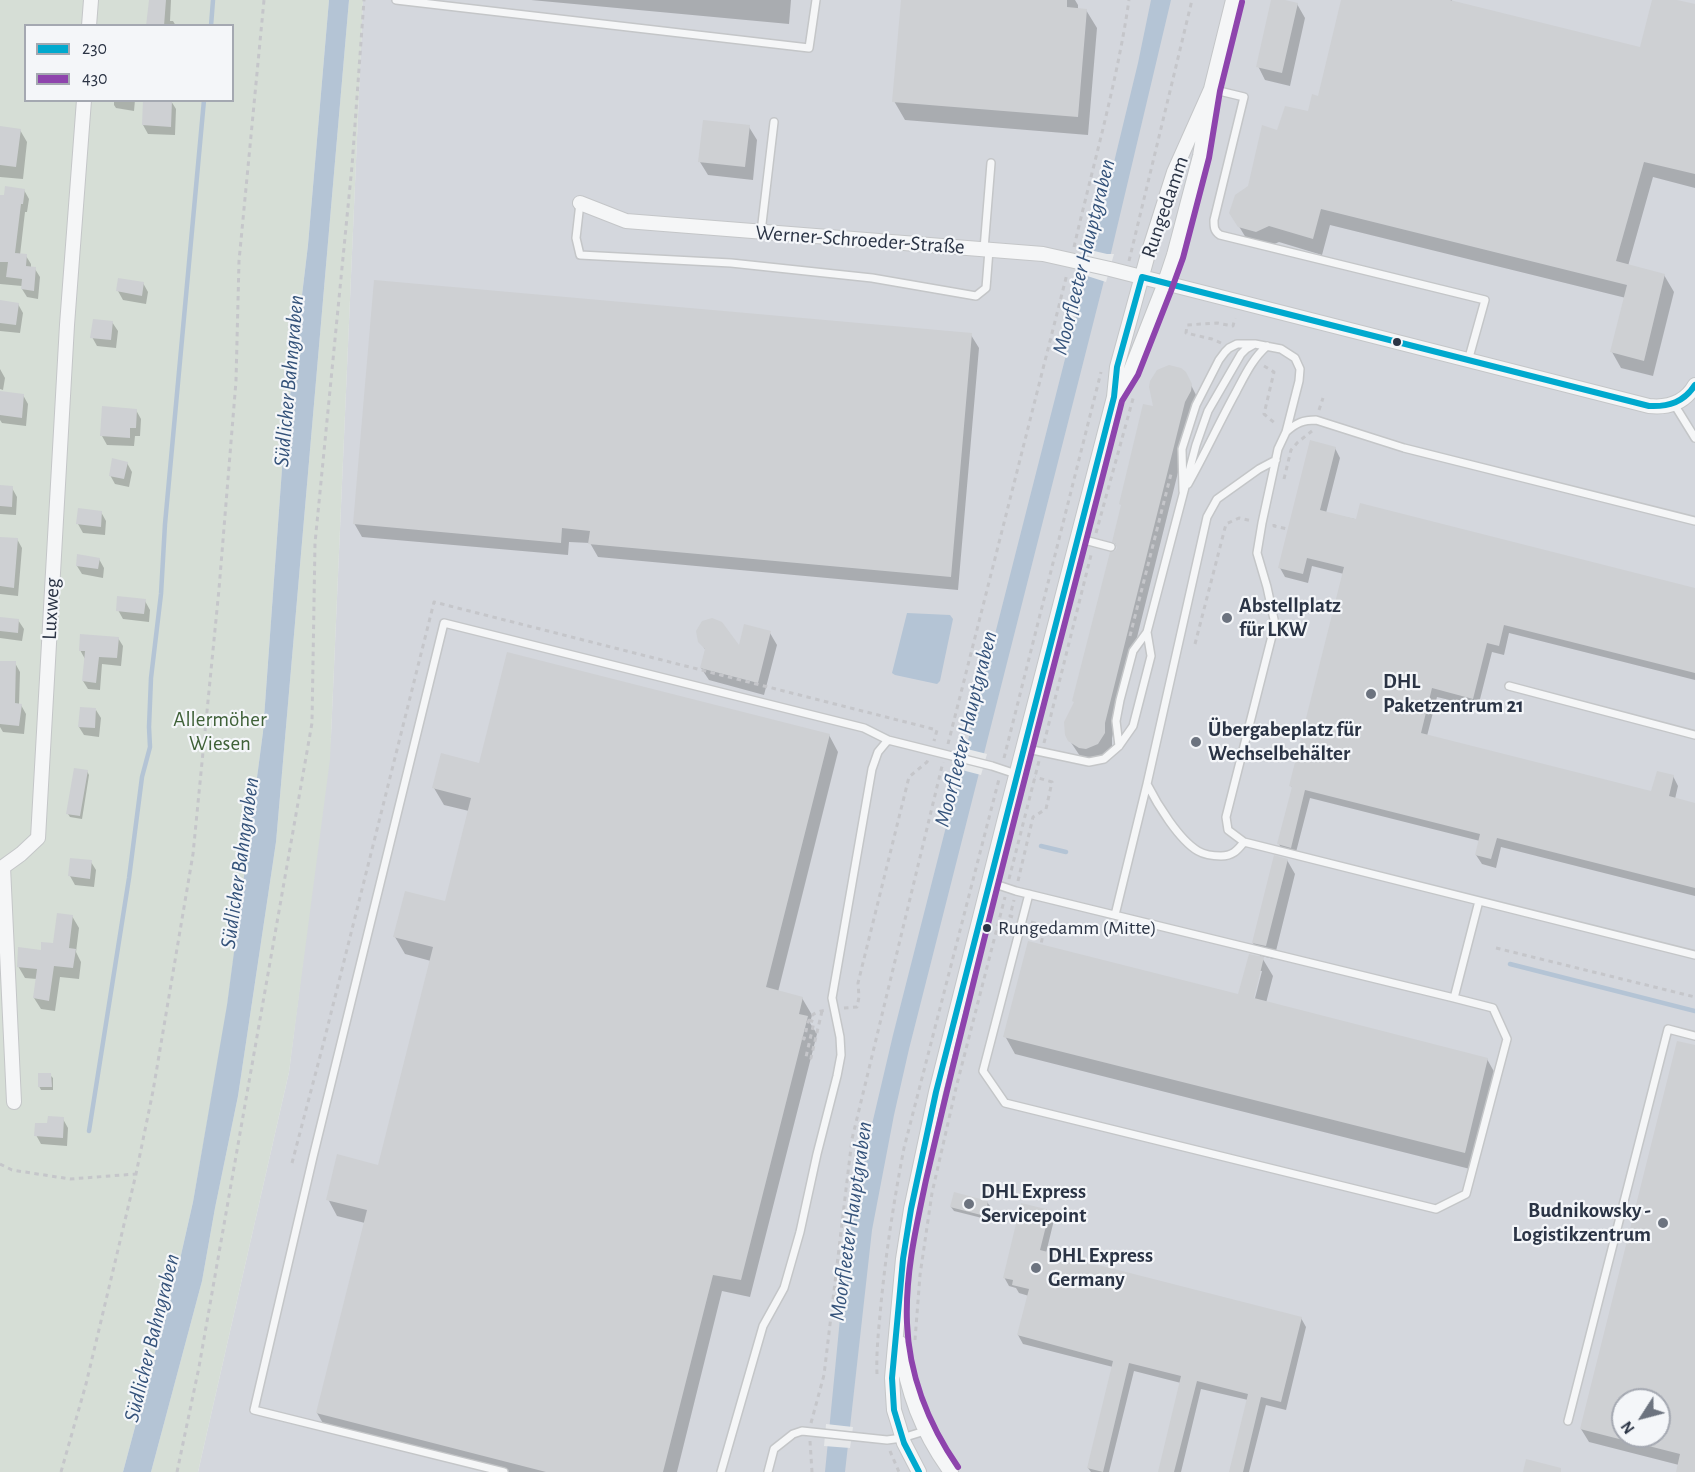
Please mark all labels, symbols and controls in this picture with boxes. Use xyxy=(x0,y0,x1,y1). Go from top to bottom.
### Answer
legend xyxy=(24,24,234,102)
text: 230 xyxy=(82,40,107,58)
text: 430 xyxy=(82,70,108,88)
street label: Rungedamm xyxy=(1136,153,1194,261)
water label: Moorfleeter Hauptgraben xyxy=(1047,156,1121,358)
street label: Werner-Schroeder-Straße xyxy=(755,220,965,260)
water label: Südlicher Bahngraben xyxy=(268,294,310,468)
unlabelled marker xyxy=(1391,336,1403,348)
street label: Luxweg xyxy=(37,577,65,641)
place label: Abstellplatz für LKW xyxy=(1239,593,1341,643)
marker: Abstellplatz für LKW xyxy=(1220,611,1234,625)
water label: Moorfleeter Hauptgraben xyxy=(929,628,1003,830)
place label: DHL Paketzentrum 21 xyxy=(1383,669,1524,719)
marker: DHL Paketzentrum 21 xyxy=(1364,687,1378,701)
park label: Allermöher Wiesen xyxy=(173,707,267,757)
place label: Übergabeplatz für Wechselbehälter xyxy=(1208,717,1361,767)
marker: Übergabeplatz für Wechselbehälter xyxy=(1189,735,1203,749)
water label: Südlicher Bahngraben xyxy=(215,776,265,950)
place label: Rungedamm (Mitte) xyxy=(998,916,1157,940)
marker: Rungedamm (Mitte) xyxy=(981,922,993,934)
water label: Moorfleeter Hauptgraben xyxy=(824,1120,878,1322)
place label: DHL Express Servicepoint xyxy=(981,1179,1086,1229)
marker: DHL Express Servicepoint xyxy=(962,1197,976,1211)
place label: Budnikowsky - Logistikzentrum xyxy=(1513,1198,1651,1248)
marker: Budnikowsky - Logistikzentrum xyxy=(1656,1216,1670,1230)
place label: DHL Express Germany xyxy=(1048,1243,1153,1293)
water label: Südlicher Bahngraben xyxy=(118,1251,186,1425)
marker: DHL Express Germany xyxy=(1029,1261,1043,1275)
north arrow xyxy=(1611,1388,1671,1448)
text: N xyxy=(1618,1418,1638,1437)

